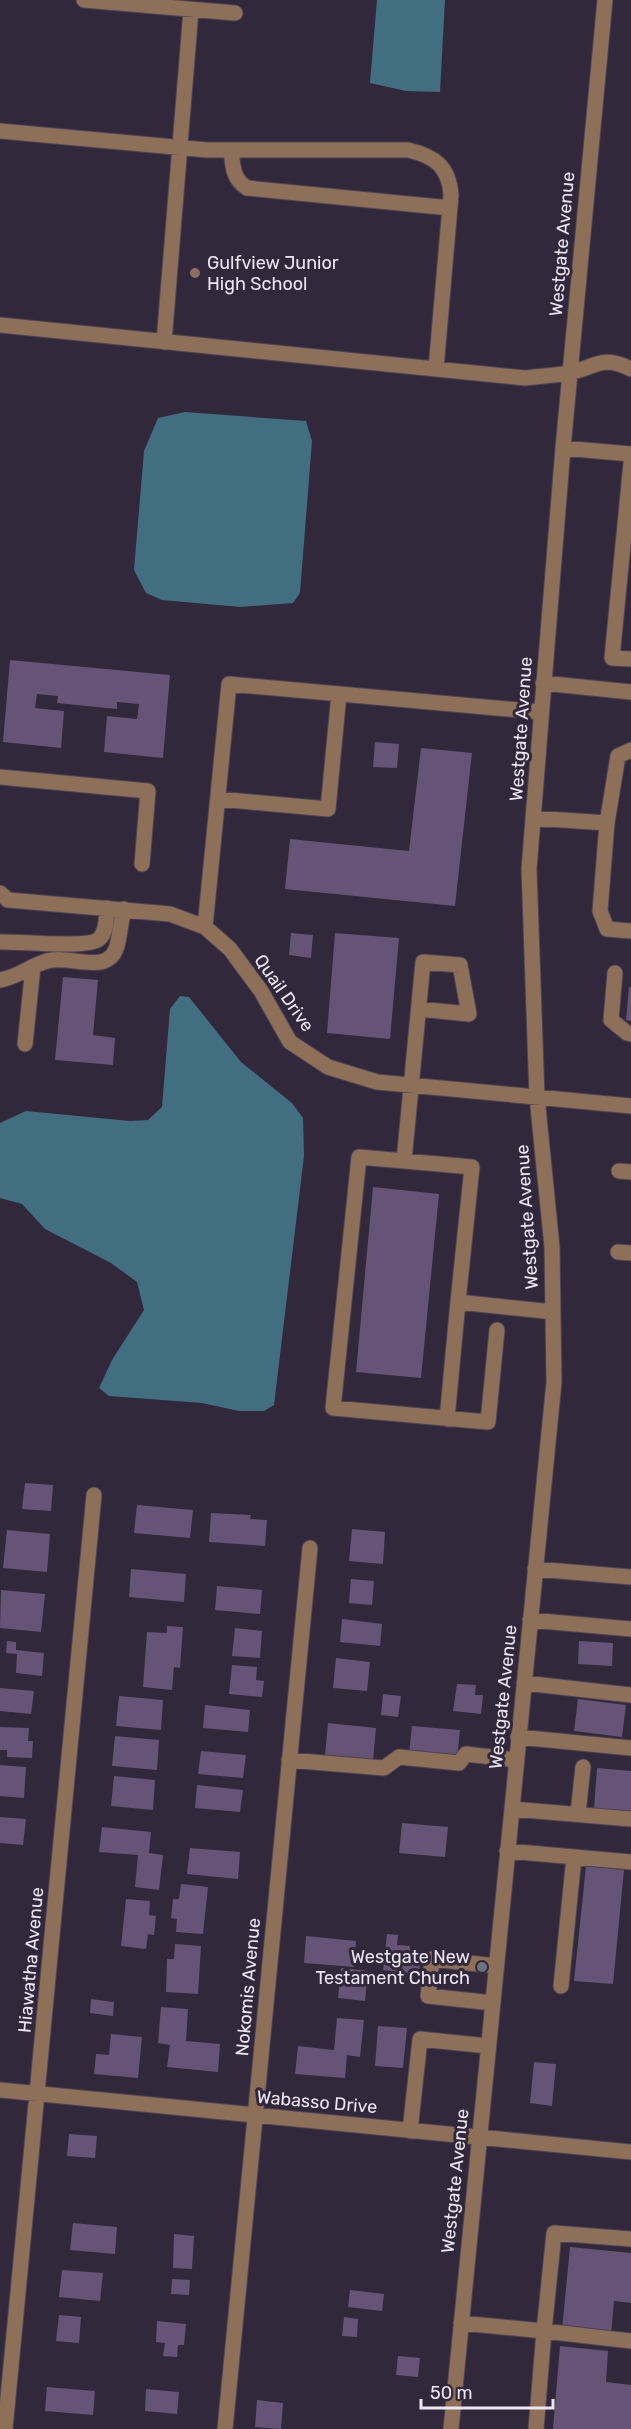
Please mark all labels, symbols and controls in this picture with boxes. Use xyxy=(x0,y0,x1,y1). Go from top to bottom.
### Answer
street label: Westgate Avenue xyxy=(545,171,579,317)
place label: Gulfview Junior High School xyxy=(207,252,339,295)
marker: Gulfview Junior High School xyxy=(188,266,202,280)
street label: Westgate Avenue xyxy=(505,656,537,802)
street label: Quail Drive xyxy=(249,950,319,1036)
street label: Westgate Avenue xyxy=(511,1144,543,1290)
street label: Westgate Avenue xyxy=(484,1624,522,1770)
street label: Hiawatha Avenue xyxy=(14,1886,48,2034)
street label: Nokomis Avenue xyxy=(231,1917,265,2057)
place label: Westgate New Testament Church xyxy=(315,1946,470,1989)
marker: Westgate New Testament Church xyxy=(475,1960,489,1974)
street label: Wabasso Drive xyxy=(256,2086,378,2118)
street label: Westgate Avenue xyxy=(436,2108,474,2254)
scale bar xyxy=(421,2372,553,2410)
text: 50 m xyxy=(430,2382,473,2404)

